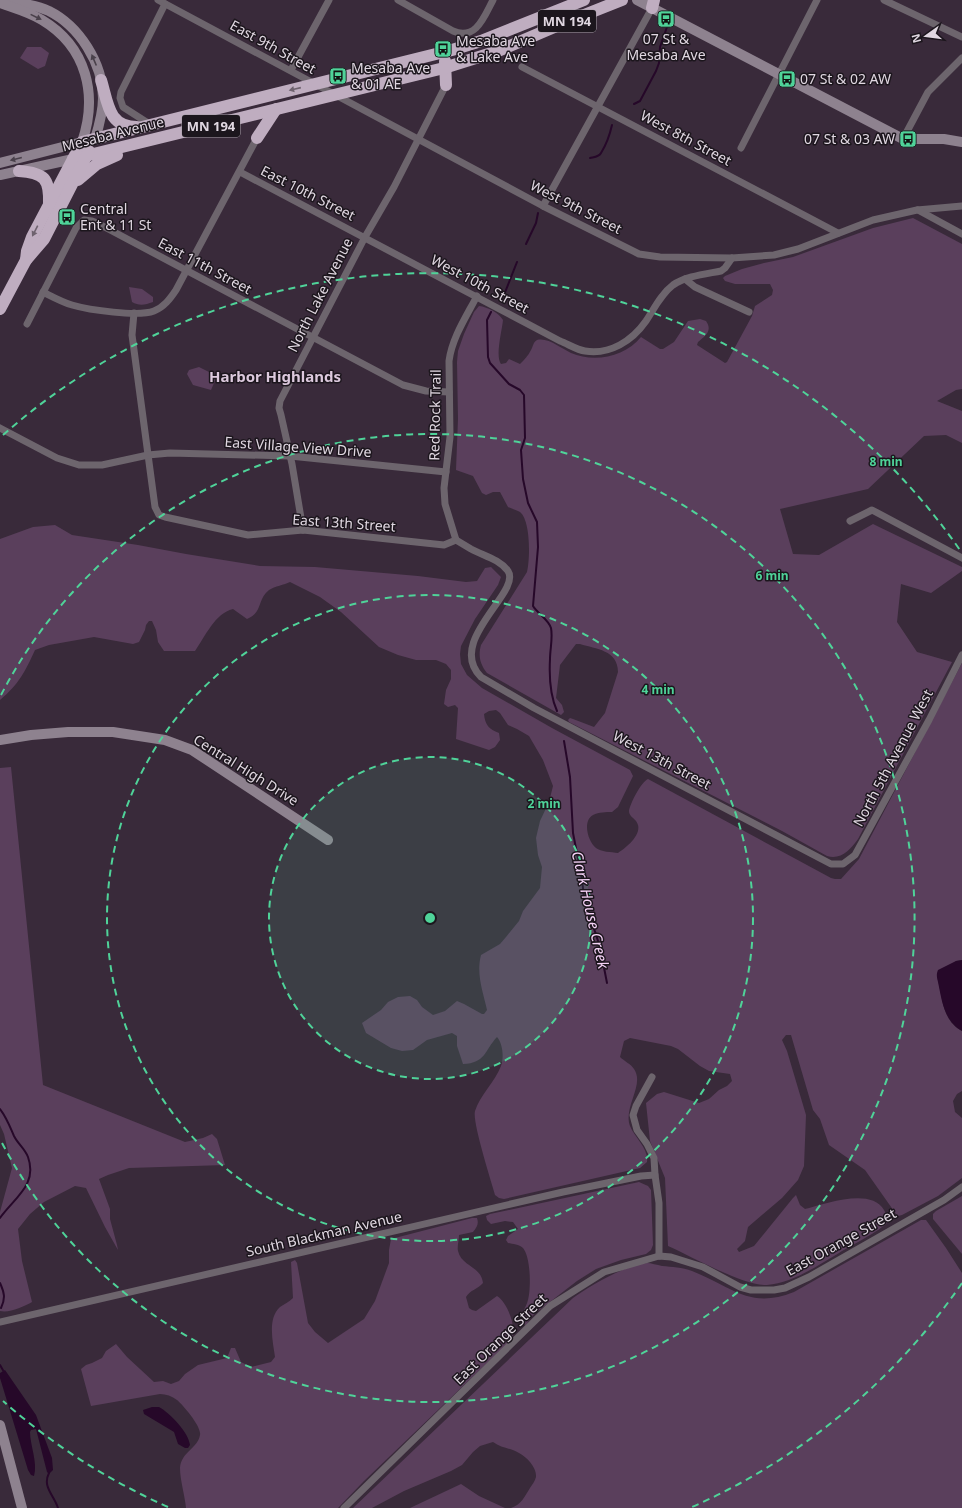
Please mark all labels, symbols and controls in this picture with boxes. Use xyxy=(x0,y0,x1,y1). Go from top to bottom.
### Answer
bus stop icon: 07 St & Mesaba Ave xyxy=(656,9,676,29)
road number: MN 194 xyxy=(538,10,596,32)
one-way arrow xyxy=(31,14,42,20)
street label: East 9th Street xyxy=(227,15,320,78)
north arrow xyxy=(906,16,946,56)
place label: 07 St & Mesaba Ave xyxy=(626,29,706,64)
place label: Mesaba Ave & Lake Ave xyxy=(456,31,535,66)
text: N xyxy=(907,32,924,45)
bus stop icon: Mesaba Ave & Lake Ave xyxy=(433,39,453,59)
one-way arrow xyxy=(91,54,97,66)
place label: Mesaba Ave & 01 AE xyxy=(351,58,430,93)
bus stop icon: Mesaba Ave & 01 AE xyxy=(328,66,348,86)
bus stop icon: 07 St & 02 AW xyxy=(777,69,797,89)
place label: 07 St & 02 AW xyxy=(800,69,891,88)
one-way arrow xyxy=(288,87,301,93)
street label: West 8th Street xyxy=(637,106,735,170)
street label: Mesaba Avenue xyxy=(60,112,166,155)
road number: MN 194 xyxy=(182,115,240,137)
place label: 07 St & 03 AW xyxy=(804,129,895,148)
bus stop icon: 07 St & 03 AW xyxy=(898,129,918,149)
one-way arrow xyxy=(10,156,22,162)
street label: East 10th Street xyxy=(258,161,359,225)
street label: West 9th Street xyxy=(527,175,625,238)
place label: Central Ent & 11 St xyxy=(80,199,151,234)
bus stop icon: Central Ent & 11 St xyxy=(57,207,77,227)
one-way arrow xyxy=(31,226,38,237)
street label: East 11th Street xyxy=(155,233,255,298)
street label: North Lake Avenue xyxy=(283,234,357,355)
street label: West 10th Street xyxy=(428,250,533,317)
district label: Harbor Highlands xyxy=(209,366,341,386)
street label: Red Rock Trail xyxy=(424,369,445,461)
street label: East Village View Drive xyxy=(224,432,372,461)
text: 8 min xyxy=(869,453,903,470)
street label: East 13th Street xyxy=(292,509,396,536)
text: 6 min xyxy=(755,567,789,584)
text: 4 min xyxy=(641,681,675,698)
street label: North 5th Avenue West xyxy=(848,686,937,830)
street label: West 13th Street xyxy=(610,726,715,793)
street label: Central High Drive xyxy=(190,730,303,810)
text: 2 min xyxy=(527,795,561,812)
water label: Clark House Creek xyxy=(568,849,614,971)
centre of rings xyxy=(423,911,437,925)
street label: East Orange Street xyxy=(782,1203,899,1280)
street label: South Blackman Avenue xyxy=(244,1206,404,1261)
street label: East Orange Street xyxy=(449,1289,551,1388)

